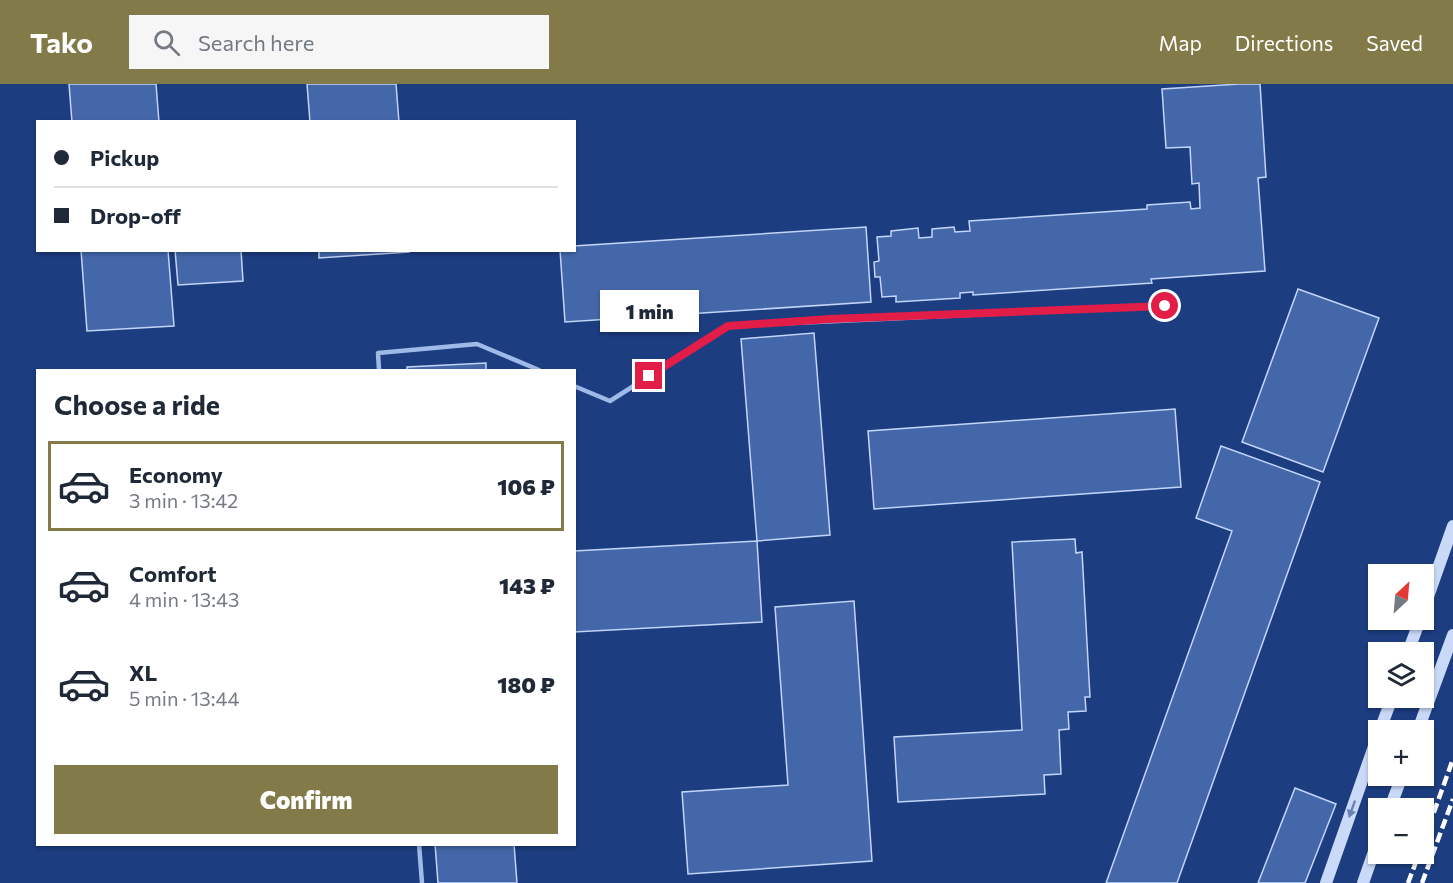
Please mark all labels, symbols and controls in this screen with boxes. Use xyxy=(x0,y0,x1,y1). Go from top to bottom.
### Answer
search box xyxy=(129,15,549,69)
text: Tako xyxy=(30,25,93,59)
icon: search xyxy=(150,26,183,59)
text: Search here xyxy=(198,29,314,56)
text: Map xyxy=(1159,30,1202,55)
text: Directions xyxy=(1235,30,1333,55)
text: Saved xyxy=(1366,30,1423,55)
text: Pickup xyxy=(90,144,159,171)
text: Drop-off xyxy=(90,202,181,229)
callout: 1 min xyxy=(600,289,698,331)
route start xyxy=(1151,292,1178,319)
text: 1 min xyxy=(625,299,674,323)
route end xyxy=(635,362,662,389)
text: Choose a ride xyxy=(54,388,220,421)
icon: car xyxy=(57,459,111,513)
text: Economy xyxy=(129,461,223,488)
text: 106 ₽ xyxy=(497,473,555,500)
text: 3 min · 13:42 xyxy=(129,488,238,512)
icon: car xyxy=(57,558,111,612)
text: Comfort xyxy=(129,560,217,587)
north arrow xyxy=(1368,564,1434,630)
map controls xyxy=(1368,564,1434,864)
text: 143 ₽ xyxy=(499,572,555,599)
text: 4 min · 13:43 xyxy=(129,587,239,611)
button: layers xyxy=(1368,642,1434,708)
icon: car xyxy=(57,657,111,711)
text: XL xyxy=(129,659,157,686)
text: 180 ₽ xyxy=(497,671,555,698)
text: 5 min · 13:44 xyxy=(129,686,239,710)
button: + xyxy=(1368,720,1434,786)
button: Confirm xyxy=(54,765,558,834)
button: − xyxy=(1368,798,1434,864)
one-way arrow xyxy=(1346,801,1356,819)

